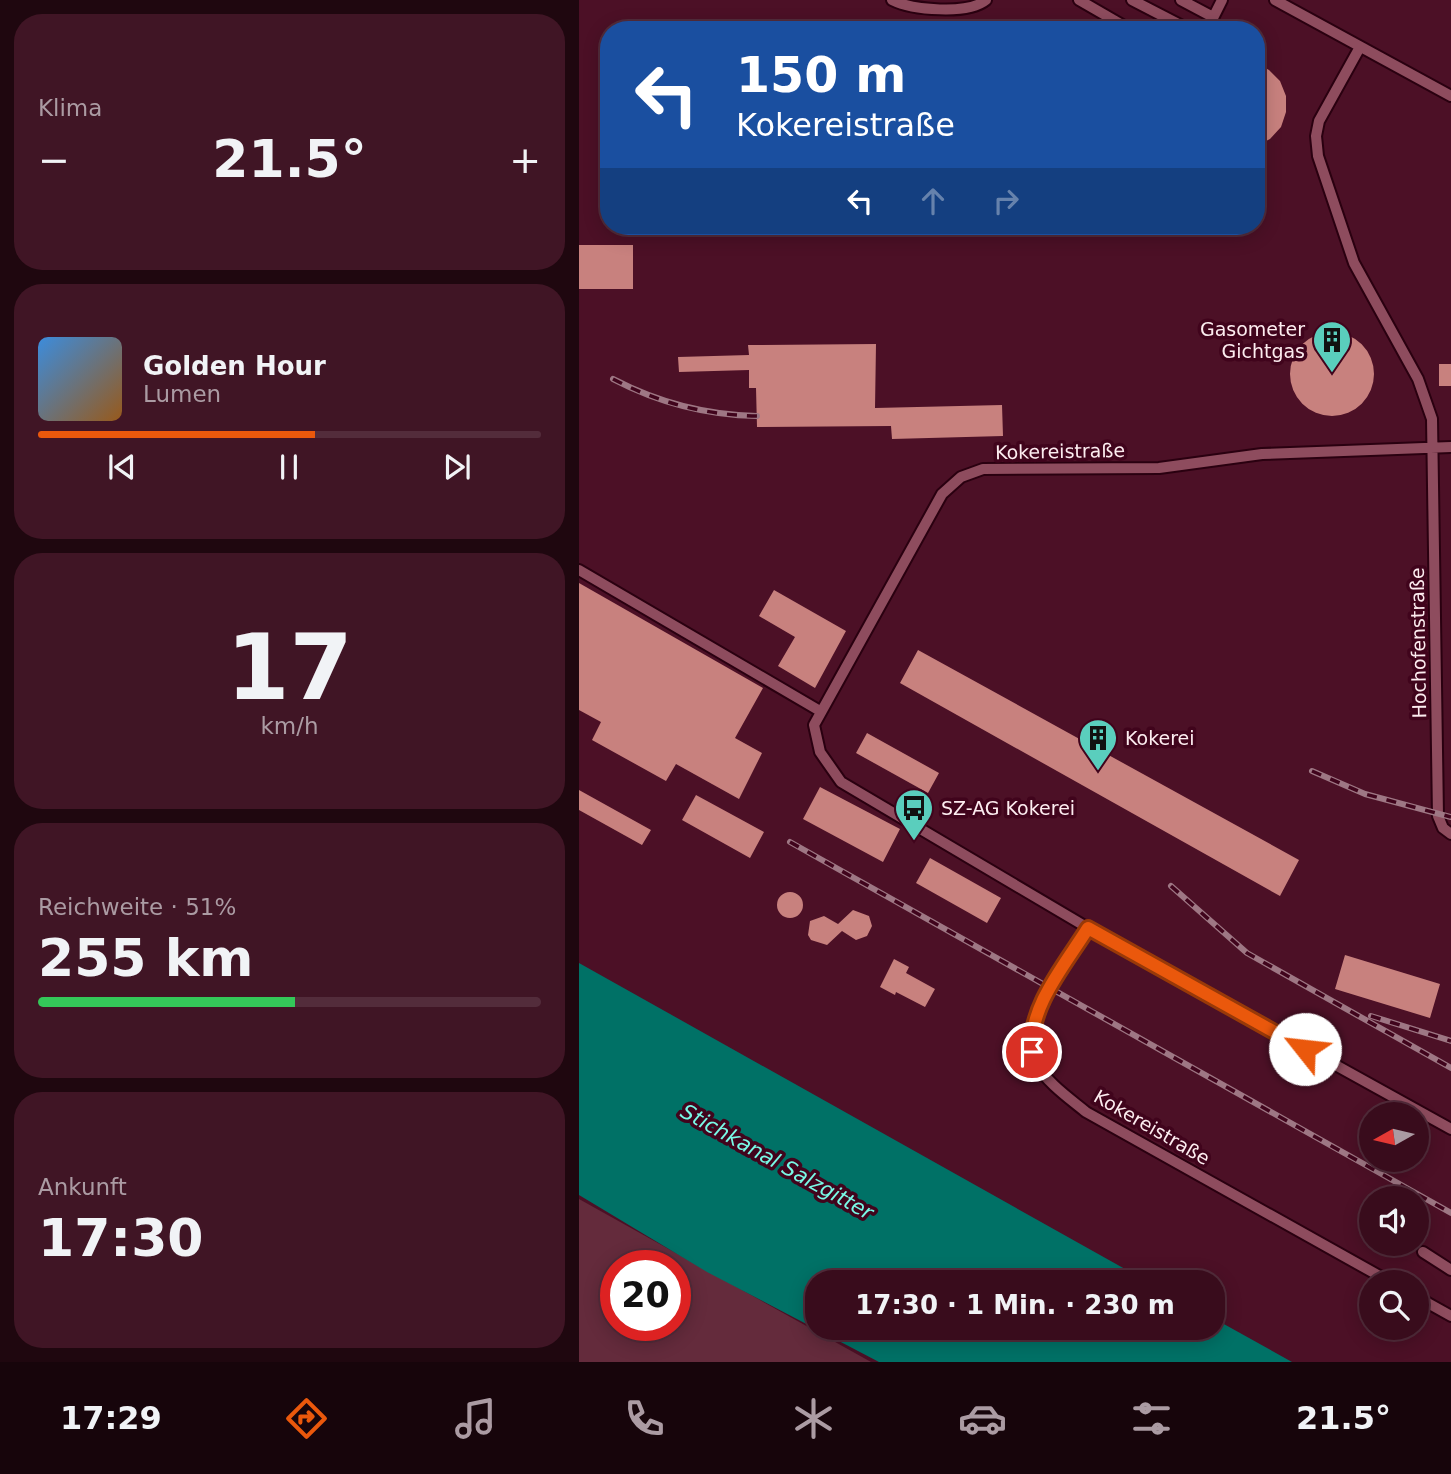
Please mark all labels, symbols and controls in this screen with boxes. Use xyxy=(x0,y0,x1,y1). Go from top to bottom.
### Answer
text: 150 m xyxy=(736,47,906,104)
icon: left xyxy=(621,49,712,140)
text: Klima xyxy=(38,95,102,121)
text: Kokereistraße xyxy=(736,106,955,144)
text: 21.5° xyxy=(212,129,367,189)
text: − xyxy=(38,138,70,182)
text: + xyxy=(509,138,541,182)
icon: left xyxy=(841,182,879,220)
icon: ahead xyxy=(914,182,952,220)
icon: right xyxy=(987,182,1025,220)
place label: Gasometer Gichtgas xyxy=(1200,318,1305,362)
building icon: Gasometer Gichtgas xyxy=(1311,319,1353,374)
text: Golden Hour xyxy=(143,351,326,381)
text: Lumen xyxy=(143,381,221,407)
street label: Kokereistraße xyxy=(995,439,1125,463)
icon: previous xyxy=(103,448,141,486)
icon: pause xyxy=(270,448,308,486)
icon: next xyxy=(438,448,476,486)
street label: Hochofenstraße xyxy=(1406,567,1430,719)
text: 17 xyxy=(226,615,353,720)
text: km/h xyxy=(260,713,319,739)
building icon: Kokerei xyxy=(1077,717,1119,772)
place label: Kokerei xyxy=(1125,727,1195,749)
bus stop icon: SZ-AG Kokerei xyxy=(893,787,935,842)
place label: SZ-AG Kokerei xyxy=(941,797,1075,819)
text: Reichweite · 51% xyxy=(38,894,236,920)
text: 255 km xyxy=(38,928,253,988)
position arrow xyxy=(1268,1012,1342,1086)
pin xyxy=(1002,1022,1062,1082)
icon: arrive xyxy=(1013,1033,1051,1071)
street label: Kokereistraße xyxy=(1090,1085,1214,1169)
water label: Stichkanal Salzgitter xyxy=(677,1099,879,1226)
north arrow xyxy=(1359,1102,1429,1172)
map controls xyxy=(1359,1102,1429,1340)
text: Ankunft xyxy=(38,1174,127,1200)
button: sound xyxy=(1359,1186,1429,1256)
text: 17:30 xyxy=(38,1208,204,1268)
speed limit sign: 20 xyxy=(600,1250,691,1341)
button: search xyxy=(1359,1270,1429,1340)
text: 17:30 · 1 Min. · 230 m xyxy=(855,1290,1175,1320)
icon: directions xyxy=(282,1394,331,1443)
icon: music xyxy=(451,1394,500,1443)
icon: phone xyxy=(620,1394,669,1443)
icon: climate xyxy=(789,1394,838,1443)
icon: car xyxy=(958,1394,1007,1443)
icon: filters xyxy=(1127,1394,1176,1443)
text: 17:29 xyxy=(60,1399,162,1437)
text: 21.5° xyxy=(1296,1399,1391,1437)

